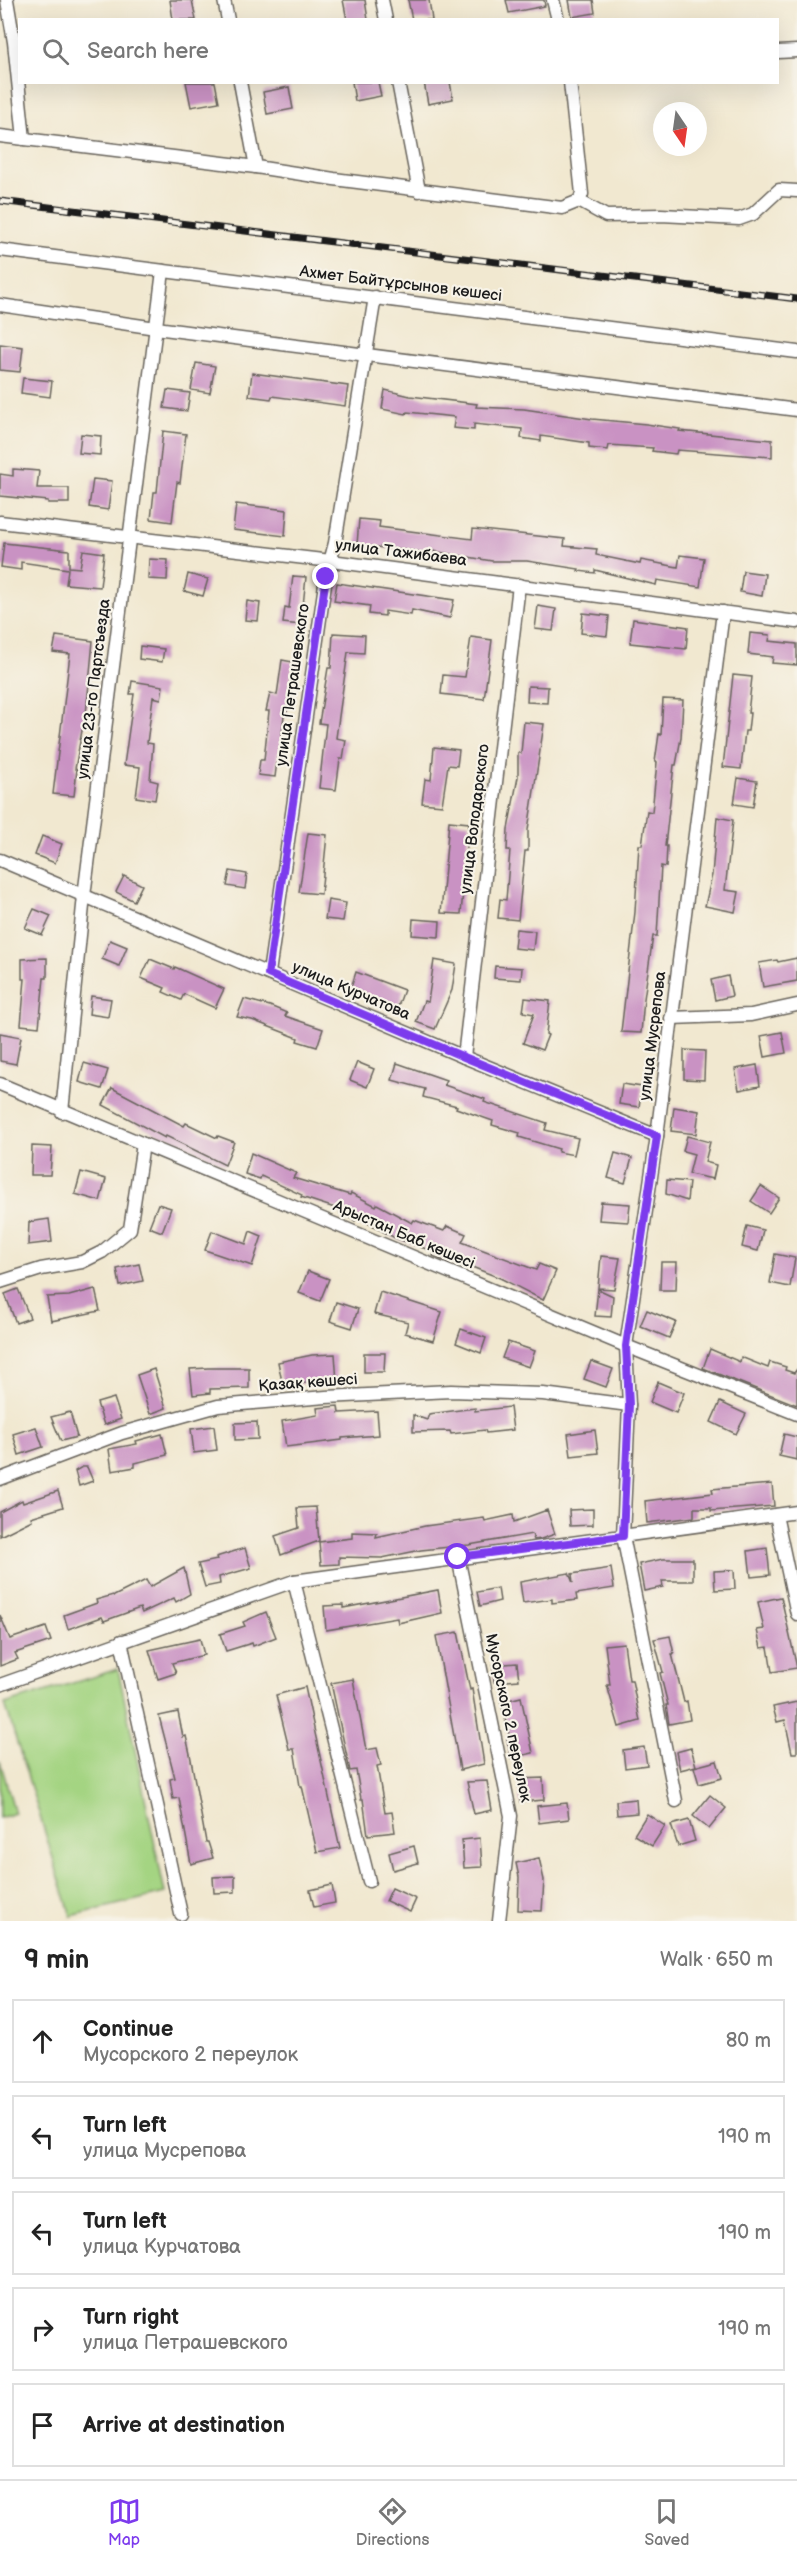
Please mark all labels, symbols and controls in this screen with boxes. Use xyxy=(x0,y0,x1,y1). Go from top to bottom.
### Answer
search box xyxy=(18,18,779,84)
icon: search xyxy=(39,35,72,68)
text: Search here xyxy=(87,38,209,65)
north arrow xyxy=(653,102,707,156)
street label: Ахмет Байтұрсынов көшесі xyxy=(298,262,503,306)
street label: улица Тажибаева xyxy=(334,536,468,571)
route end xyxy=(312,563,338,589)
street label: улица 23-го Партсъезда xyxy=(73,597,115,780)
street label: улица Петрашевского xyxy=(272,603,314,767)
street label: улица Володарского xyxy=(456,743,494,895)
street label: улица Курчатова xyxy=(289,958,413,1025)
street label: улица Мусрепова xyxy=(636,970,670,1102)
street label: Арыстан Баб көшесі xyxy=(329,1196,478,1273)
street label: Қазақ көшесі xyxy=(258,1370,358,1396)
route start xyxy=(444,1543,470,1569)
street label: Мусорского 2 переулок xyxy=(481,1632,535,1805)
text: 9 min xyxy=(24,1945,89,1976)
text: Walk · 650 m xyxy=(660,1948,773,1972)
text: Continue xyxy=(83,2016,173,2043)
icon: ahead xyxy=(26,2025,59,2058)
text: 80 m xyxy=(726,2029,771,2053)
text: Мусорского 2 переулок xyxy=(83,2043,298,2067)
text: Turn left xyxy=(83,2112,167,2139)
icon: left xyxy=(26,2121,59,2154)
text: 190 m xyxy=(718,2125,771,2149)
text: улица Мусрепова xyxy=(83,2139,246,2163)
text: Turn left xyxy=(83,2208,167,2235)
icon: left xyxy=(26,2217,59,2250)
text: 190 m xyxy=(718,2221,771,2245)
text: улица Курчатова xyxy=(83,2235,241,2259)
text: Turn right xyxy=(83,2304,179,2331)
icon: right xyxy=(26,2313,59,2346)
text: 190 m xyxy=(718,2317,771,2341)
text: улица Петрашевского xyxy=(83,2331,288,2355)
icon: arrive xyxy=(26,2409,59,2442)
text: Arrive at destination xyxy=(83,2412,285,2439)
tab: Map xyxy=(108,2495,141,2550)
tab: Directions xyxy=(356,2495,429,2550)
tab: Saved xyxy=(644,2495,689,2550)

